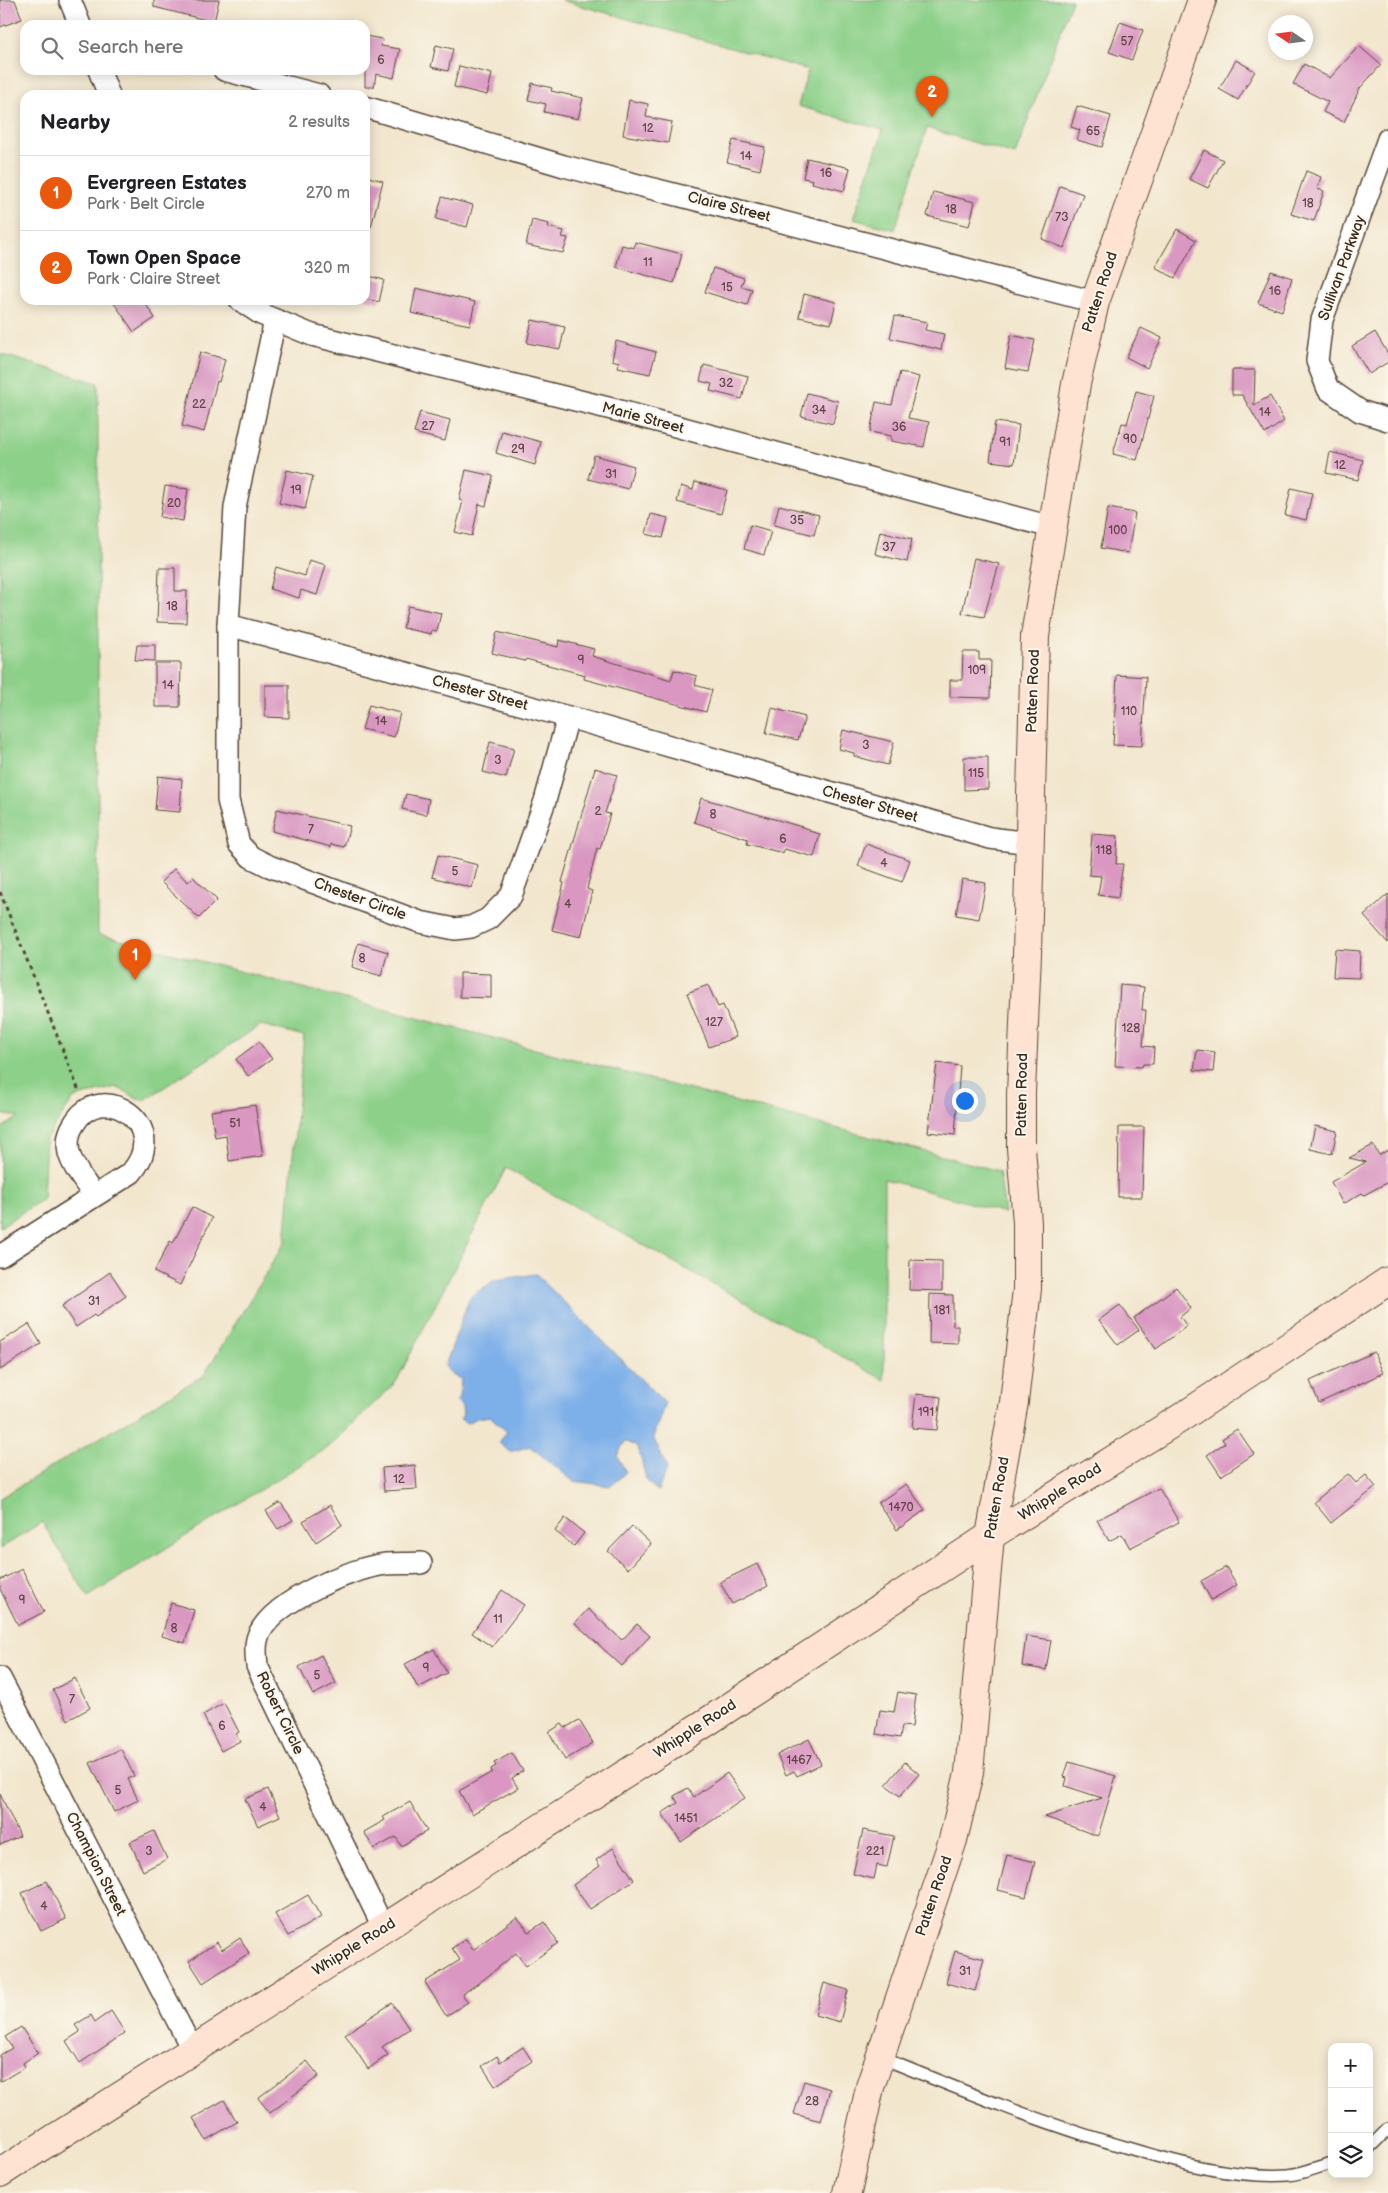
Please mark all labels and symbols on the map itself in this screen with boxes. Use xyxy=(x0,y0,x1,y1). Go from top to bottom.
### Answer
north arrow xyxy=(1268,15,1313,60)
house number: 57 xyxy=(1121,34,1133,49)
house number: 6 xyxy=(377,53,385,68)
pin: 2 xyxy=(916,76,948,117)
house number: 12 xyxy=(642,121,654,136)
house number: 65 xyxy=(1086,124,1100,139)
house number: 14 xyxy=(740,149,753,164)
house number: 16 xyxy=(820,166,832,181)
street label: Claire Street xyxy=(686,188,773,227)
house number: 18 xyxy=(1302,196,1314,211)
house number: 18 xyxy=(945,202,957,217)
house number: 73 xyxy=(1055,210,1069,225)
street label: Sullivan Parkway xyxy=(1314,213,1370,323)
street label: Patten Road xyxy=(1078,249,1122,335)
house number: 11 xyxy=(643,255,653,270)
house number: 15 xyxy=(721,280,733,295)
house number: 16 xyxy=(1269,284,1281,299)
house number: 32 xyxy=(719,376,733,391)
house number: 22 xyxy=(192,397,206,412)
street label: Marie Street xyxy=(600,398,687,438)
house number: 34 xyxy=(812,403,827,418)
house number: 14 xyxy=(1259,405,1272,420)
house number: 27 xyxy=(422,419,435,434)
house number: 36 xyxy=(892,420,906,435)
house number: 90 xyxy=(1123,432,1137,447)
house number: 91 xyxy=(999,435,1011,450)
house number: 29 xyxy=(511,442,525,457)
house number: 12 xyxy=(1334,458,1346,473)
house number: 31 xyxy=(605,467,617,482)
house number: 19 xyxy=(290,483,302,498)
house number: 20 xyxy=(167,496,181,511)
house number: 35 xyxy=(790,513,804,528)
house number: 100 xyxy=(1109,523,1127,538)
house number: 37 xyxy=(882,540,896,555)
house number: 18 xyxy=(166,599,178,614)
street label: Patten Road xyxy=(1022,649,1044,733)
house number: 9 xyxy=(578,653,585,668)
house number: 109 xyxy=(968,663,986,678)
street label: Chester Street xyxy=(430,671,531,715)
house number: 14 xyxy=(162,678,175,693)
house number: 110 xyxy=(1121,704,1137,719)
house number: 14 xyxy=(375,714,388,729)
house number: 3 xyxy=(862,738,870,753)
house number: 3 xyxy=(494,753,502,768)
house number: 115 xyxy=(968,766,984,781)
street label: Chester Street xyxy=(820,781,920,827)
house number: 2 xyxy=(594,804,602,819)
house number: 8 xyxy=(710,807,717,822)
house number: 7 xyxy=(308,822,314,837)
house number: 6 xyxy=(779,832,787,847)
house number: 118 xyxy=(1096,843,1112,858)
house number: 4 xyxy=(880,856,888,871)
house number: 5 xyxy=(452,864,459,879)
street label: Chester Circle xyxy=(311,873,409,925)
house number: 4 xyxy=(564,897,572,912)
pin: 1 xyxy=(119,939,151,980)
house number: 8 xyxy=(359,951,366,966)
house number: 127 xyxy=(705,1015,723,1030)
house number: 128 xyxy=(1122,1021,1140,1036)
street label: Patten Road xyxy=(1012,1053,1032,1137)
your location xyxy=(952,1088,978,1114)
house number: 51 xyxy=(229,1116,241,1131)
house number: 31 xyxy=(88,1294,100,1309)
house number: 181 xyxy=(934,1303,950,1318)
house number: 191 xyxy=(918,1405,934,1420)
street label: Patten Road xyxy=(980,1455,1014,1541)
street label: Whipple Road xyxy=(1015,1459,1105,1525)
house number: 12 xyxy=(393,1472,405,1487)
house number: 1470 xyxy=(889,1500,913,1515)
house number: 9 xyxy=(19,1593,26,1608)
house number: 11 xyxy=(493,1612,503,1627)
house number: 8 xyxy=(171,1621,178,1636)
house number: 9 xyxy=(423,1661,430,1676)
street label: Robert Circle xyxy=(252,1668,308,1758)
house number: 5 xyxy=(314,1668,321,1683)
house number: 7 xyxy=(69,1692,75,1707)
street label: Whipple Road xyxy=(650,1695,740,1763)
house number: 6 xyxy=(218,1719,226,1734)
house number: 1467 xyxy=(786,1753,812,1768)
house number: 5 xyxy=(115,1783,122,1798)
house number: 4 xyxy=(259,1800,267,1815)
street label: Champion Street xyxy=(62,1809,131,1919)
house number: 1451 xyxy=(674,1811,698,1826)
house number: 3 xyxy=(145,1844,153,1859)
house number: 221 xyxy=(866,1844,884,1859)
street label: Patten Road xyxy=(911,1853,957,1939)
house number: 4 xyxy=(40,1899,48,1914)
street label: Whipple Road xyxy=(309,1914,399,1980)
house number: 31 xyxy=(959,1964,971,1979)
house number: 28 xyxy=(805,2094,819,2109)

